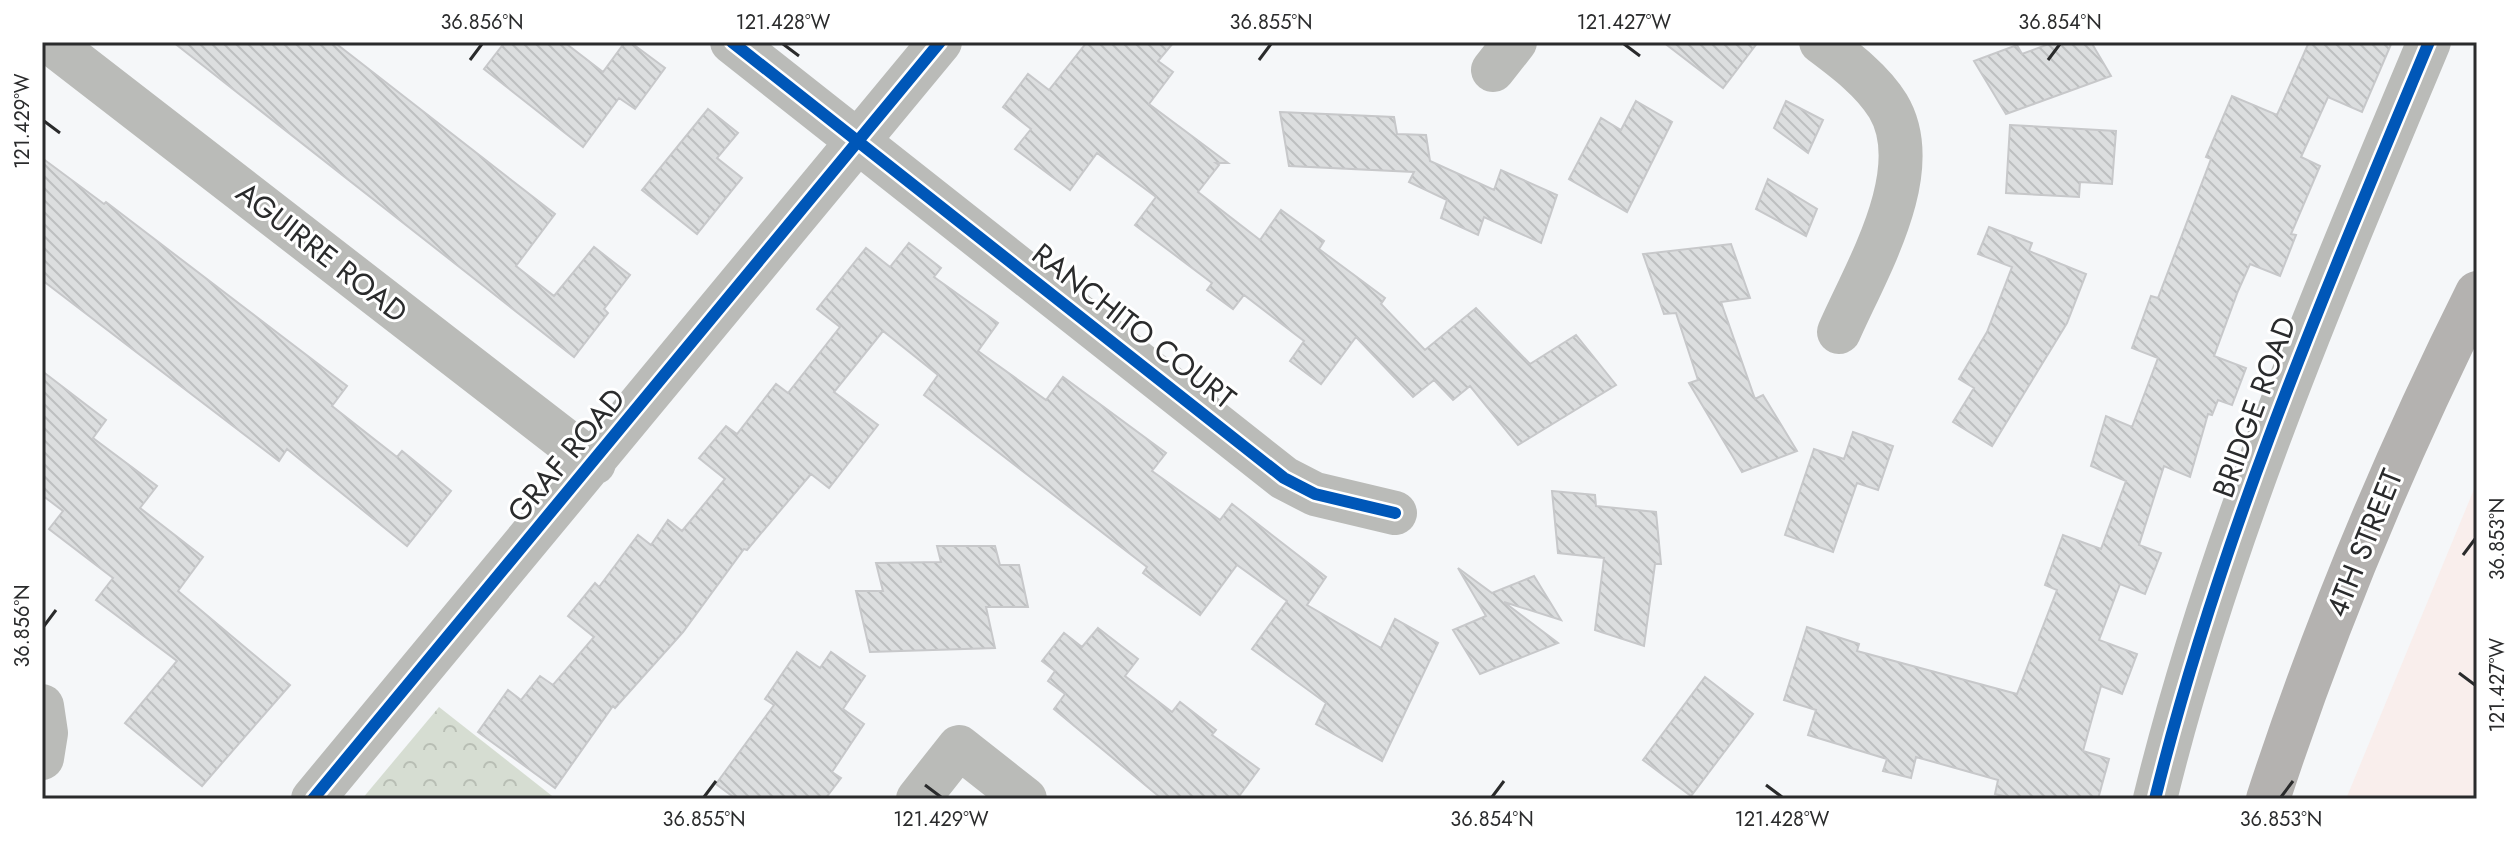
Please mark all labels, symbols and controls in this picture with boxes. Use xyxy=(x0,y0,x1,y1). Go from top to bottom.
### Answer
text: 36.856°N xyxy=(440,8,524,37)
text: 121.428°W xyxy=(736,8,831,37)
text: 36.855°N xyxy=(1230,8,1312,37)
text: 121.427°W xyxy=(1577,8,1671,37)
text: 36.854°N xyxy=(2018,8,2102,37)
text: 121.429°W xyxy=(8,73,37,169)
street label: AGUIRRE ROAD xyxy=(227,171,417,333)
street label: RANCHITO COURT xyxy=(1023,233,1245,419)
street label: BRIDGE ROAD xyxy=(2201,310,2307,504)
street label: GRAF ROAD xyxy=(497,378,635,532)
street label: 4TH STREET xyxy=(2315,463,2413,623)
text: 36.853°N xyxy=(2483,498,2512,580)
text: 36.856°N xyxy=(8,584,37,668)
text: 121.427°W xyxy=(2483,638,2512,732)
text: 36.855°N xyxy=(663,805,745,834)
text: 121.429°W xyxy=(893,805,989,834)
text: 36.854°N xyxy=(1450,805,1534,834)
text: 121.428°W xyxy=(1735,805,1830,834)
text: 36.853°N xyxy=(2240,805,2322,834)

